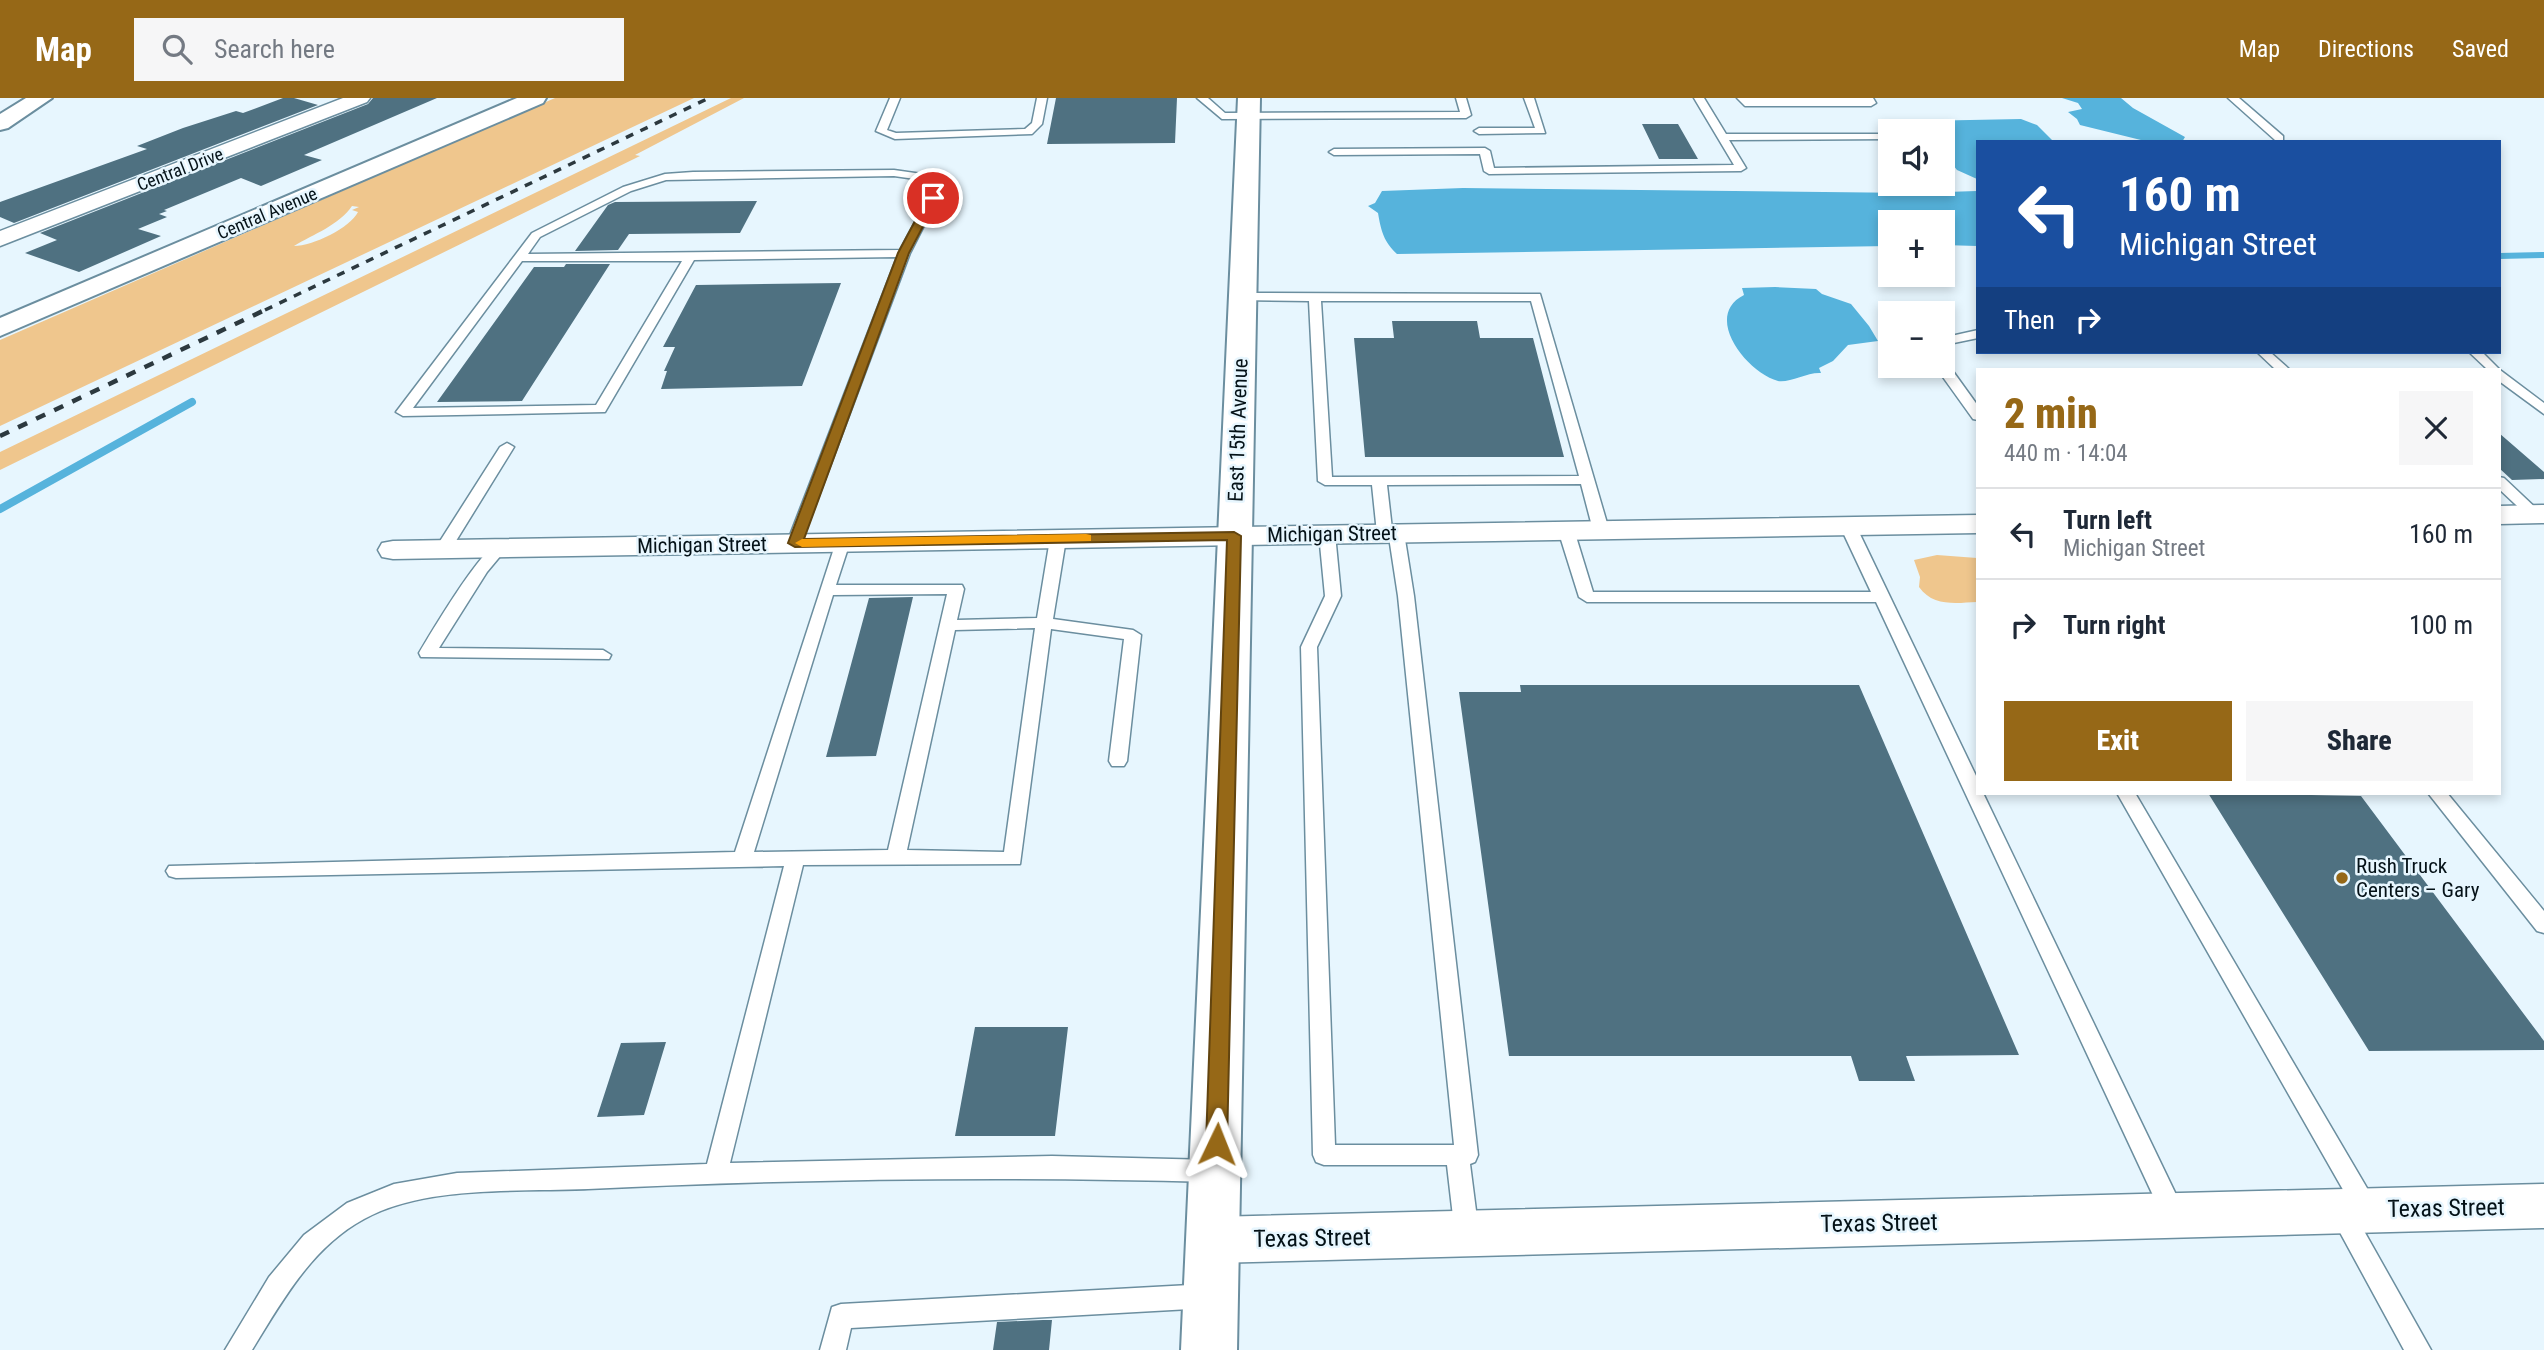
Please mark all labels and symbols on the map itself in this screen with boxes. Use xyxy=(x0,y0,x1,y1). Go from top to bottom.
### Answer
street label: Central Drive xyxy=(134,143,226,195)
pin xyxy=(903,168,963,228)
street label: Central Avenue xyxy=(214,183,320,243)
street label: East 15th Avenue xyxy=(1224,358,1253,502)
street label: Michigan Street xyxy=(1267,521,1397,547)
street label: Michigan Street xyxy=(637,532,767,558)
place label: Rush Truck Centers – Gary xyxy=(2356,854,2480,902)
marker: Rush Truck Centers – Gary xyxy=(2334,870,2350,886)
position arrow xyxy=(1180,1107,1254,1181)
street label: Texas Street xyxy=(2387,1193,2505,1223)
street label: Texas Street xyxy=(1820,1208,1938,1238)
street label: Texas Street xyxy=(1253,1223,1371,1253)

